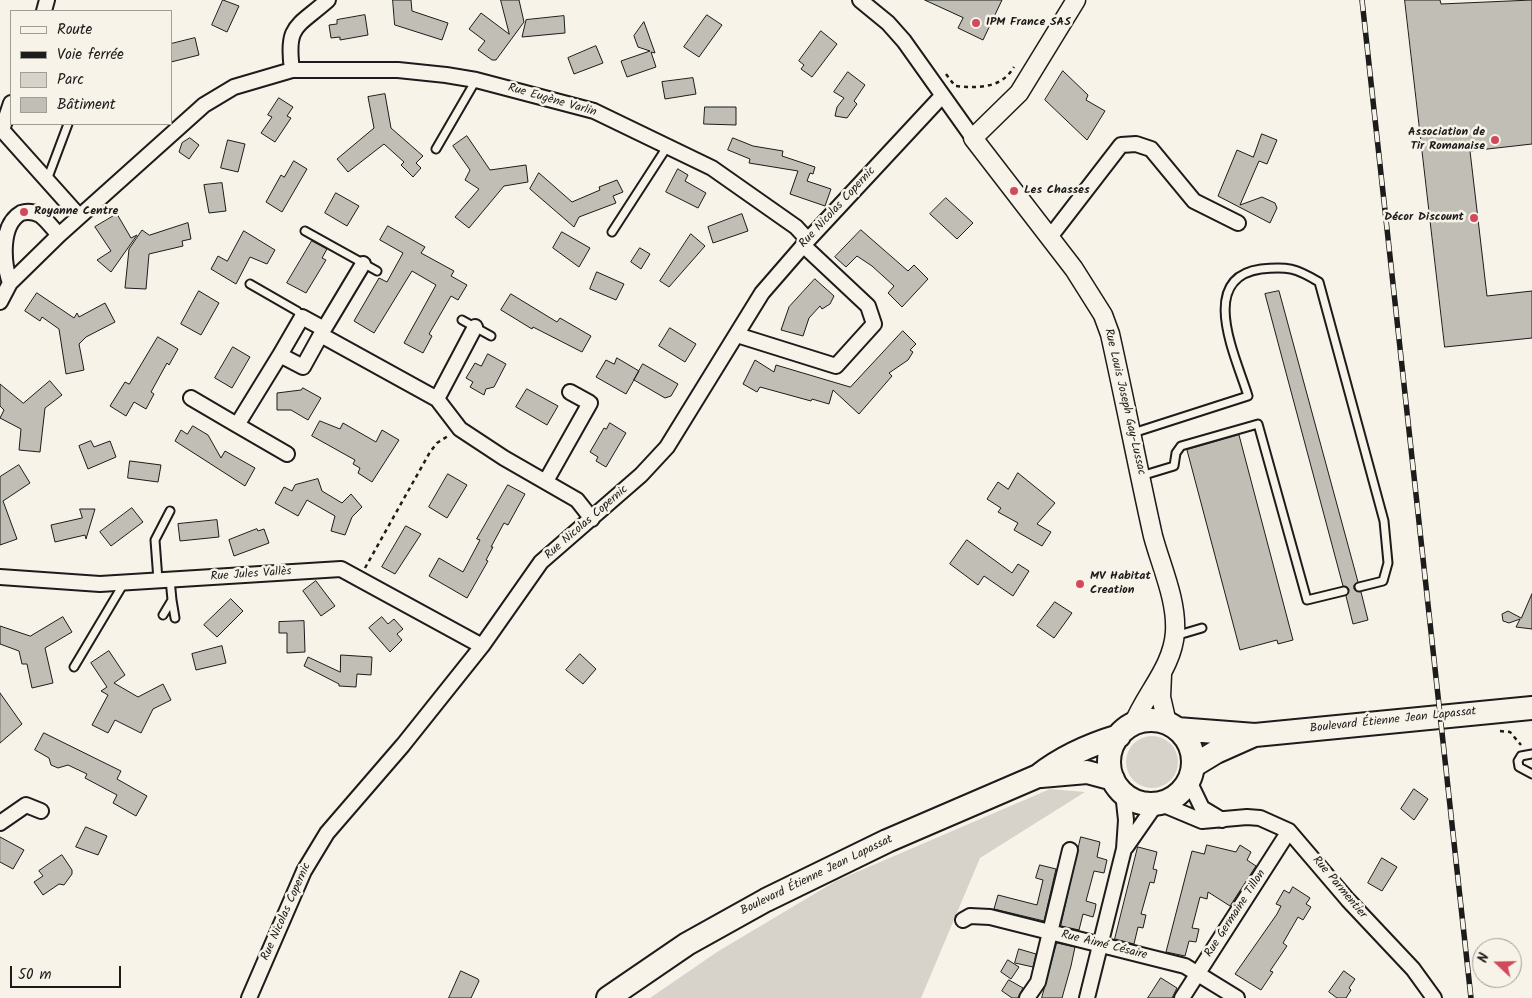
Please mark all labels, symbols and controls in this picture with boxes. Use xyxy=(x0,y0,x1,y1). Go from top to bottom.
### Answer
legend xyxy=(10,10,172,125)
place label: IPM France SAS xyxy=(986,16,1071,30)
marker: IPM France SAS xyxy=(970,17,982,29)
text: Route xyxy=(57,18,92,42)
text: Voie ferrée xyxy=(57,43,124,67)
text: Parc xyxy=(57,68,84,92)
street label: Rue Eugène Varlin xyxy=(506,81,598,121)
text: Bâtiment xyxy=(57,93,116,117)
place label: Association de Tir Romanaise xyxy=(1408,126,1485,154)
marker: Association de Tir Romanaise xyxy=(1489,134,1501,146)
street label: Rue Nicolas Copernic xyxy=(797,164,879,252)
place label: Les Chasses xyxy=(1024,184,1090,198)
marker: Les Chasses xyxy=(1008,185,1020,197)
place label: Royanne Centre xyxy=(34,205,118,219)
marker: Royanne Centre xyxy=(18,206,30,218)
place label: Décor Discount xyxy=(1384,211,1464,225)
marker: Décor Discount xyxy=(1468,212,1480,224)
street label: Rue Louis Joseph Gay-Lussac xyxy=(1100,327,1148,477)
street label: Rue Nicolas Copernic xyxy=(542,483,632,563)
street label: Rue Jules Vallès xyxy=(210,565,292,585)
place label: MV Habitat Creation xyxy=(1090,570,1151,598)
marker: MV Habitat Creation xyxy=(1074,578,1086,590)
street label: Boulevard Étienne Jean Lapassat xyxy=(1309,705,1477,737)
street label: Boulevard Étienne Jean Lapassat xyxy=(739,833,895,919)
street label: Rue Parmentier xyxy=(1309,854,1369,922)
street label: Rue Nicolas Copernic xyxy=(259,861,315,963)
street label: Rue Germaine Tillon xyxy=(1202,868,1270,960)
street label: Rue Aimé Césaire xyxy=(1059,928,1149,964)
north arrow xyxy=(1472,938,1522,988)
text: N xyxy=(1472,950,1496,966)
scale bar xyxy=(12,956,124,988)
text: 50 m xyxy=(18,963,52,987)

